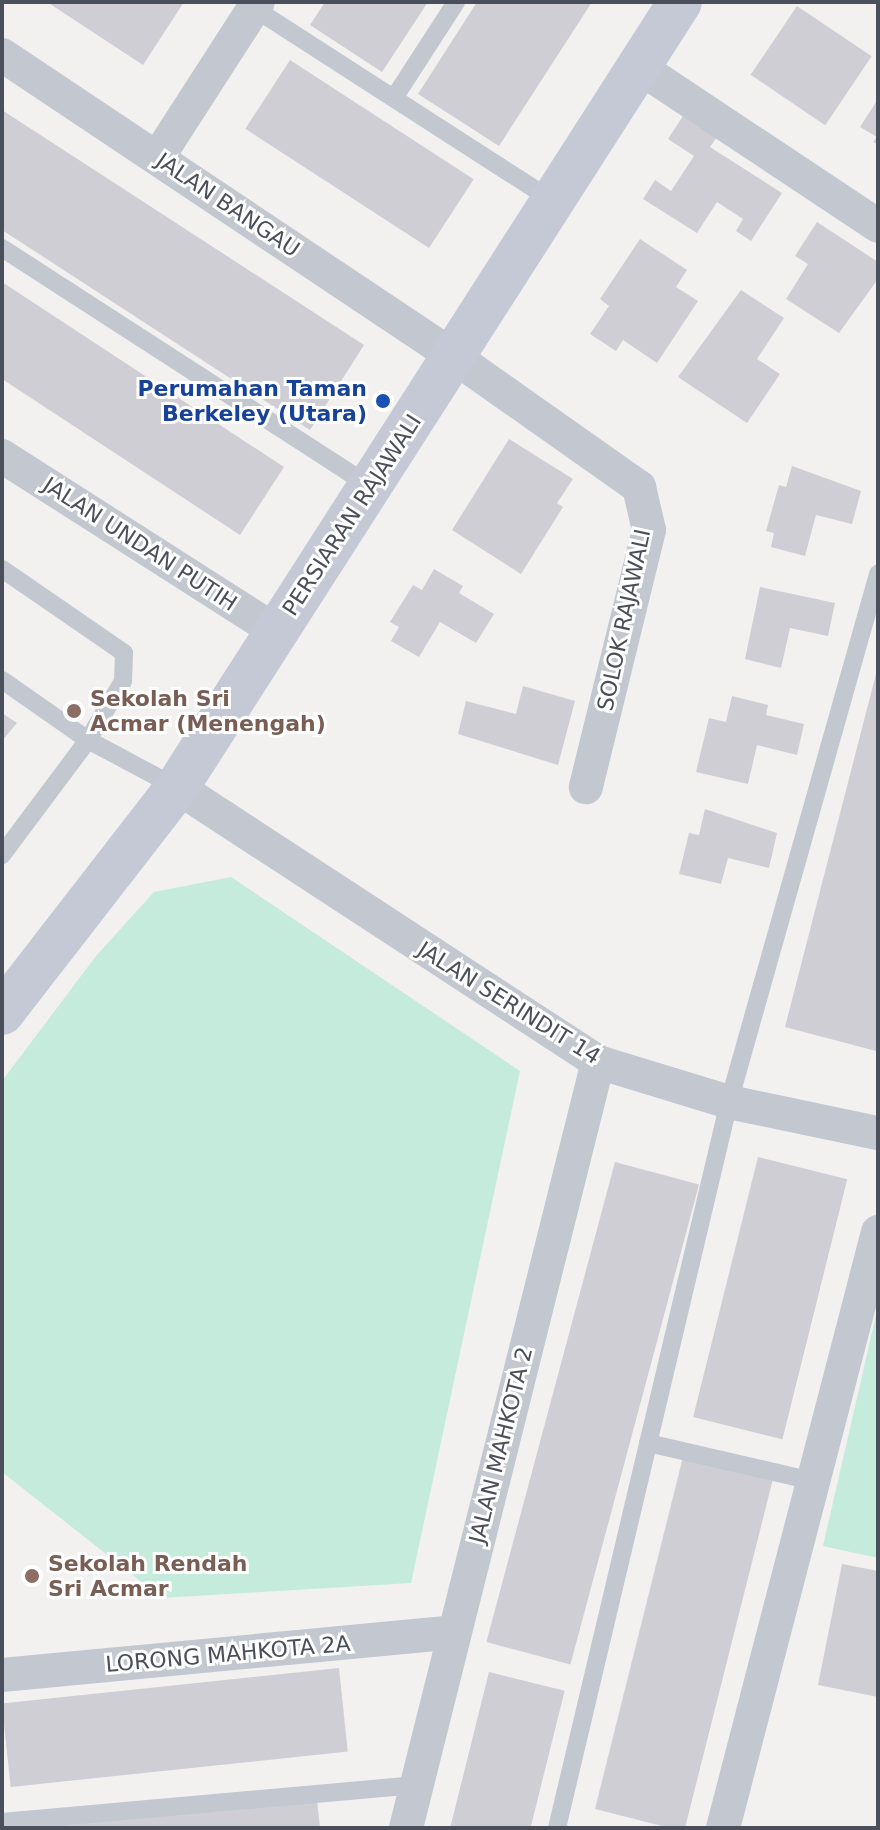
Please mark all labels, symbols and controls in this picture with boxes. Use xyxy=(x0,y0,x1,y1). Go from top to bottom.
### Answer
street label: JALAN BANGAU xyxy=(151,147,305,263)
place label: Perumahan Taman Berkeley (Utara) xyxy=(137,375,367,426)
marker: Perumahan Taman Berkeley (Utara) xyxy=(374,392,392,410)
street label: PERSIARAN RAJAWALI xyxy=(277,409,427,621)
street label: JALAN UNDAN PUTIH xyxy=(38,471,242,617)
street label: SOLOK RAJAWALI xyxy=(592,527,656,713)
place label: Sekolah Sri Acmar (Menengah) xyxy=(90,685,326,736)
marker: Sekolah Sri Acmar (Menengah) xyxy=(65,702,83,720)
street label: JALAN SERINDIT 14 xyxy=(413,936,605,1070)
street label: JALAN MAHKOTA 2 xyxy=(464,1344,538,1546)
place label: Sekolah Rendah Sri Acmar xyxy=(48,1550,247,1602)
marker: Sekolah Rendah Sri Acmar xyxy=(23,1567,41,1585)
street label: LORONG MAHKOTA 2A xyxy=(104,1630,352,1678)

